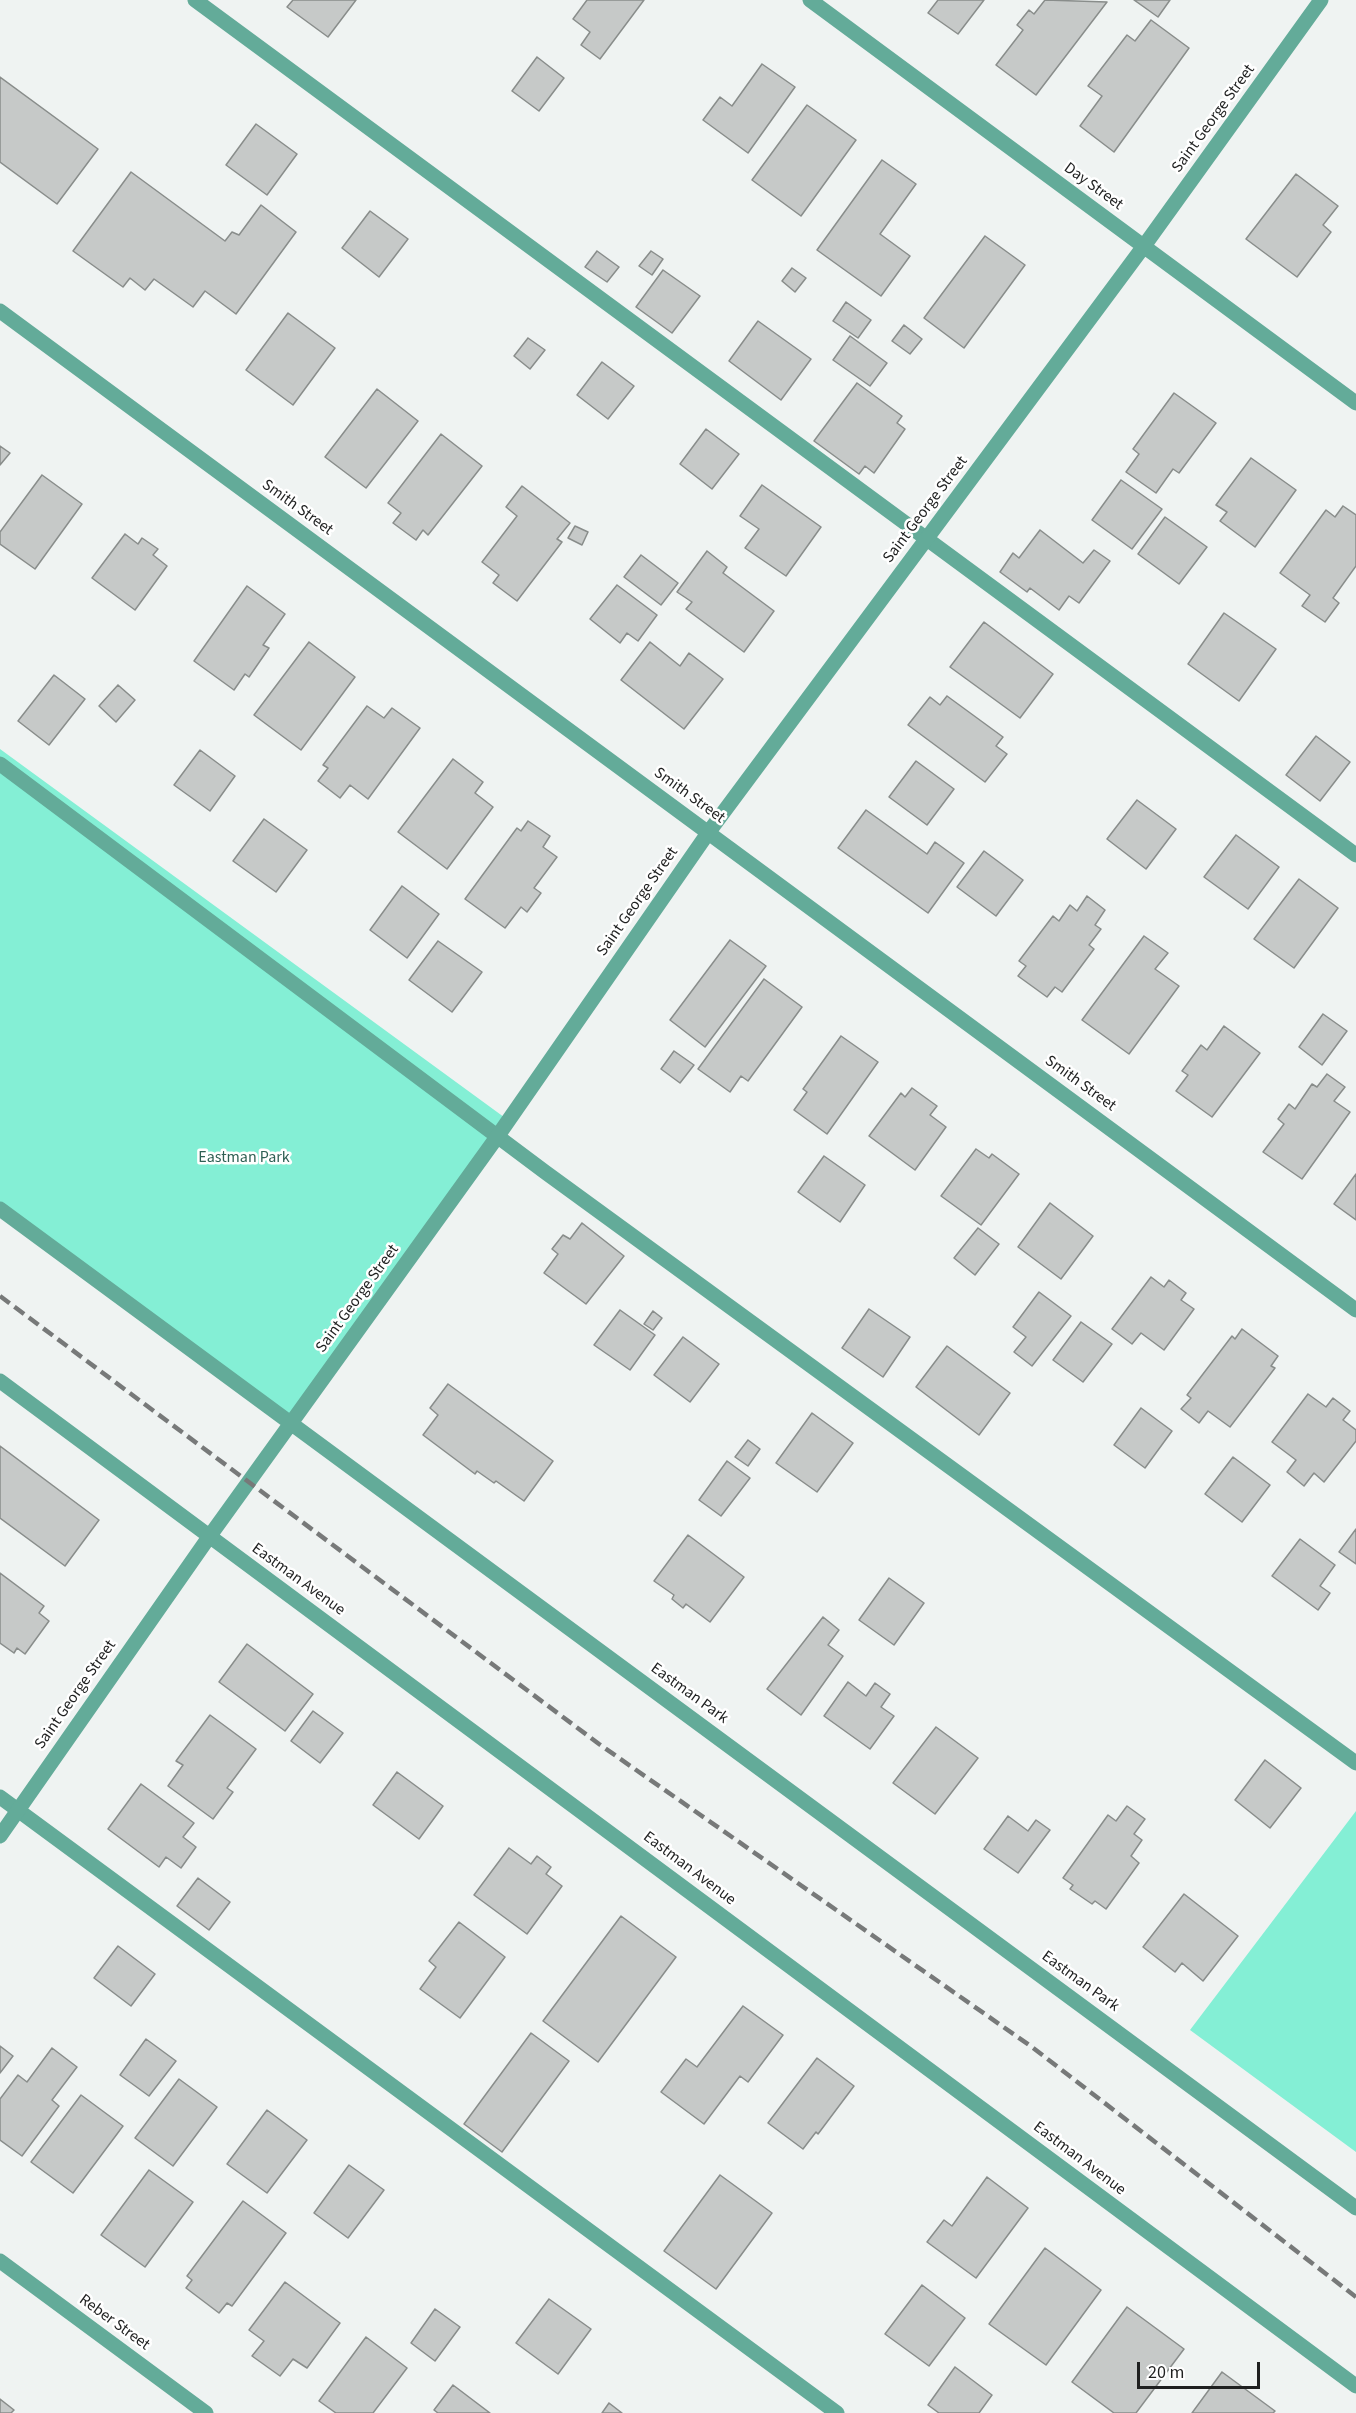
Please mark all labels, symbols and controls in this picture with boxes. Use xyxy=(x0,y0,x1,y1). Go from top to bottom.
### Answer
street label: Saint George Street xyxy=(1168,61,1260,177)
street label: Day Street xyxy=(1060,159,1126,215)
street label: Saint George Street xyxy=(880,453,972,567)
street label: Smith Street xyxy=(258,476,336,540)
street label: Smith Street xyxy=(650,764,728,828)
street label: Saint George Street xyxy=(593,844,683,960)
street label: Smith Street xyxy=(1041,1052,1119,1116)
park label: Eastman Park xyxy=(198,1148,290,1168)
street label: Saint George Street xyxy=(312,1241,404,1357)
street label: Eastman Avenue xyxy=(248,1540,348,1620)
street label: Saint George Street xyxy=(31,1637,121,1753)
street label: Eastman Park xyxy=(646,1659,732,1729)
street label: Eastman Avenue xyxy=(639,1828,739,1910)
street label: Eastman Park xyxy=(1037,1947,1123,2017)
street label: Eastman Avenue xyxy=(1029,2118,1129,2200)
street label: Reber Street xyxy=(75,2291,153,2355)
scale bar xyxy=(1140,2350,1263,2388)
text: 20 m xyxy=(1148,2360,1184,2385)

